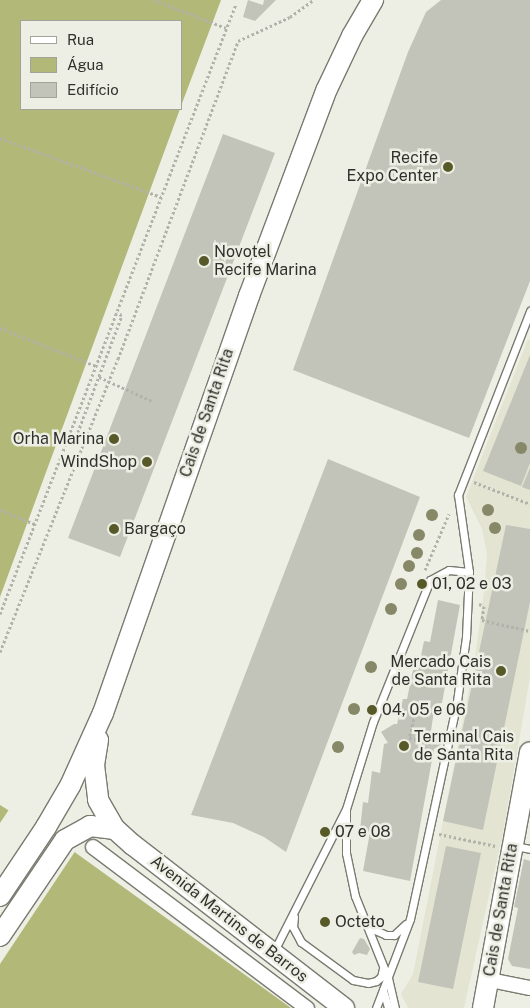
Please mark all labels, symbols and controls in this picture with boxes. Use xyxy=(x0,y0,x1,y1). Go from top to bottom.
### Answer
legend xyxy=(20,20,182,110)
text: Rua xyxy=(67,31,94,48)
text: Água xyxy=(67,56,104,73)
text: Edifício xyxy=(67,81,119,98)
place label: Recife Expo Center xyxy=(346,148,438,186)
marker: Recife Expo Center xyxy=(442,161,454,173)
place label: Novotel Recife Marina xyxy=(214,242,317,280)
marker: Novotel Recife Marina xyxy=(198,255,210,267)
street label: Cais de Santa Rita xyxy=(176,346,238,480)
place label: Orha Marina xyxy=(13,429,104,449)
marker: Orha Marina xyxy=(108,433,120,445)
place label: WindShop xyxy=(60,452,137,472)
marker: WindShop xyxy=(141,456,153,468)
place label: Bargaço xyxy=(124,519,186,539)
marker: Bargaço xyxy=(108,523,120,535)
place label: 01, 02 e 03 xyxy=(432,574,512,594)
marker: 01, 02 e 03 xyxy=(416,578,428,590)
place label: Mercado Cais de Santa Rita xyxy=(390,652,491,690)
marker: Mercado Cais de Santa Rita xyxy=(495,665,507,677)
place label: 04, 05 e 06 xyxy=(382,700,466,720)
marker: 04, 05 e 06 xyxy=(366,704,378,716)
place label: Terminal Cais de Santa Rita xyxy=(414,727,514,765)
marker: Terminal Cais de Santa Rita xyxy=(398,740,410,752)
place label: 07 e 08 xyxy=(335,822,391,842)
marker: 07 e 08 xyxy=(319,826,331,838)
street label: Cais de Santa Rita xyxy=(480,842,522,978)
street label: Avenida Martins de Barros xyxy=(146,851,312,987)
place label: Octeto xyxy=(335,912,385,932)
marker: Octeto xyxy=(319,916,331,928)

